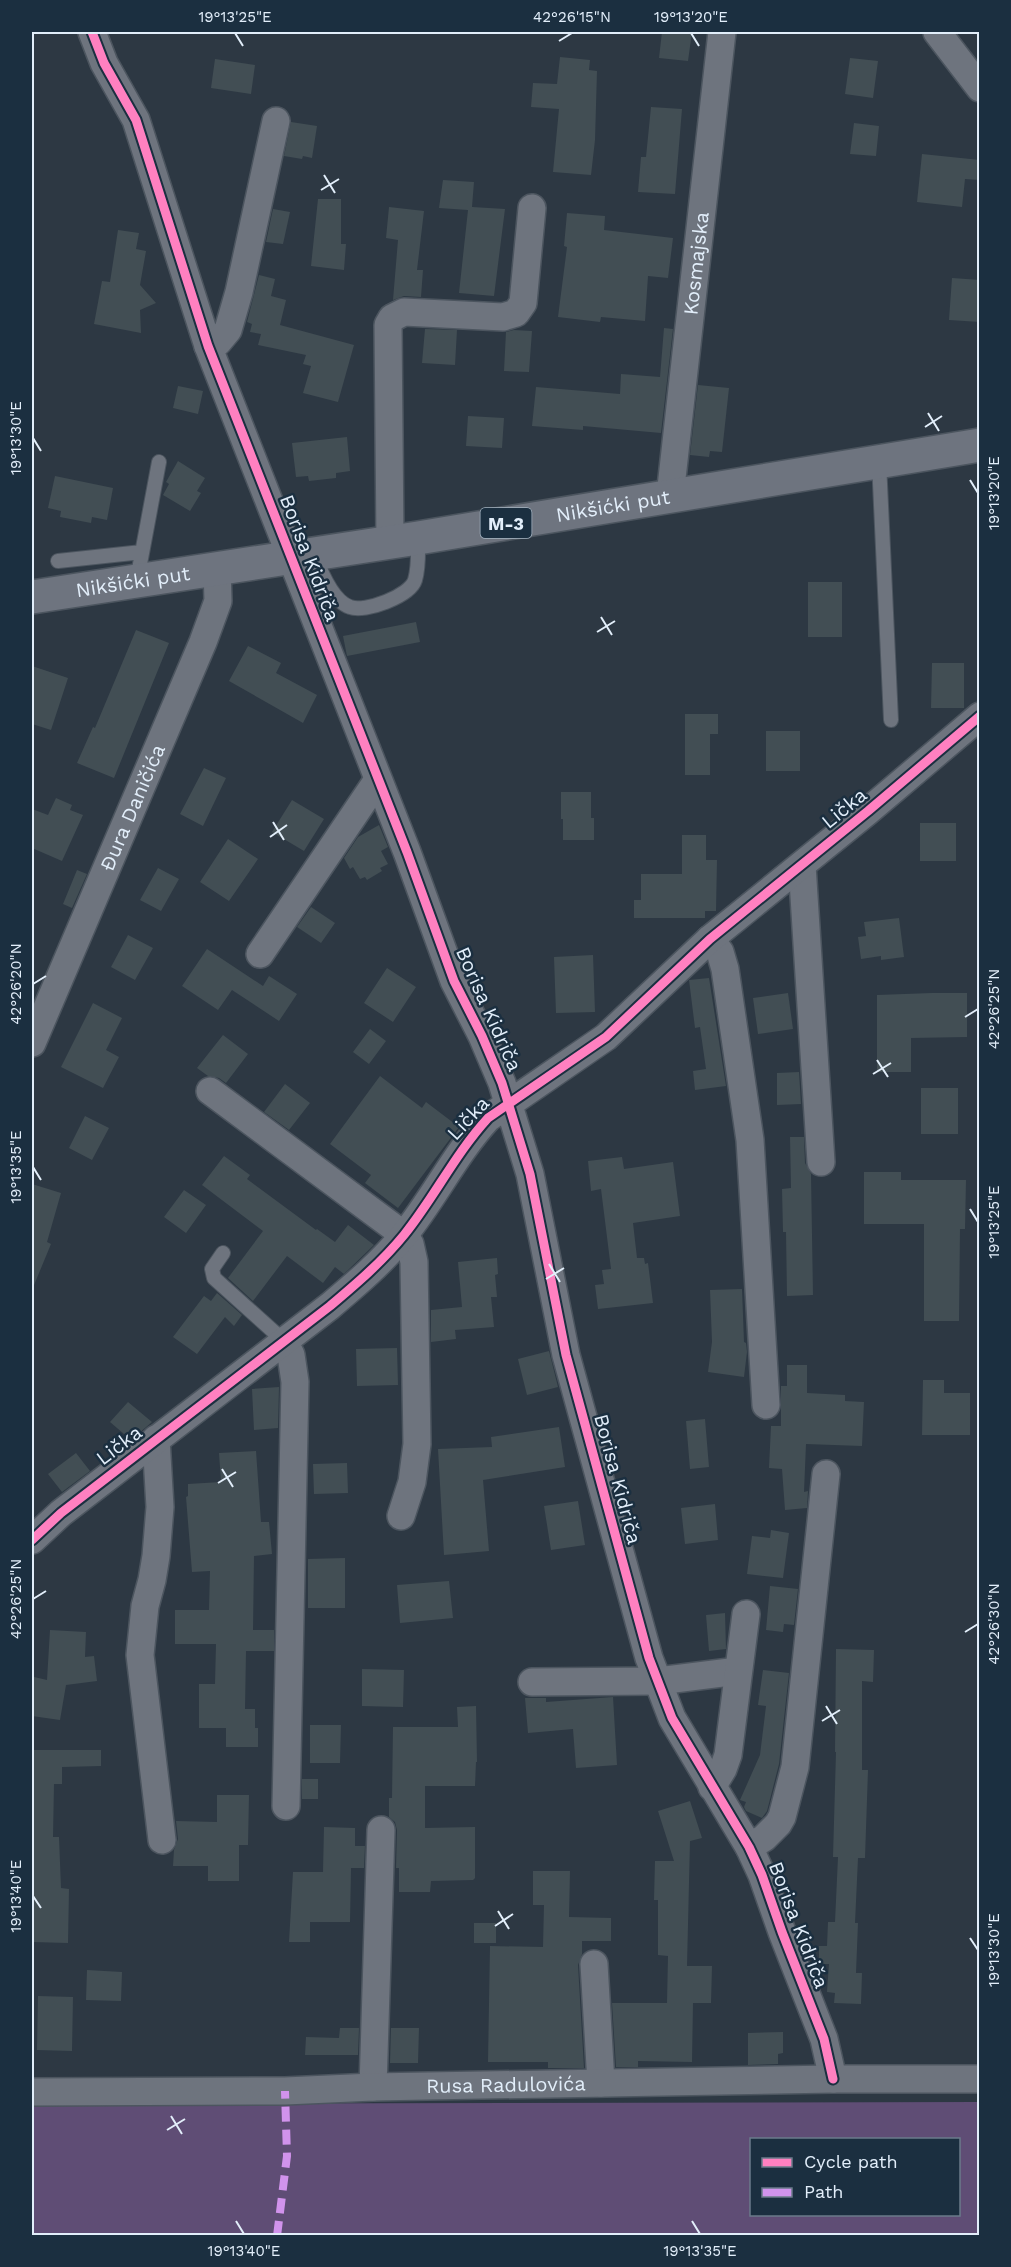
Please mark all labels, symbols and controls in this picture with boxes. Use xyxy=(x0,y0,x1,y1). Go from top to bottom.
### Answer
text: 19°13'25"E xyxy=(198,8,272,26)
text: 42°26'15"N xyxy=(533,8,611,26)
text: 19°13'20"E xyxy=(654,8,728,26)
street label: Kosmajska xyxy=(678,211,714,316)
text: 19°13'30"E xyxy=(7,401,25,475)
text: 19°13'20"E xyxy=(985,456,1003,530)
street label: Nikšićki put xyxy=(554,484,672,527)
street label: Borisa Kidriča xyxy=(275,491,345,625)
road number: M-3 xyxy=(480,508,532,538)
street label: Nikšićki put xyxy=(74,561,192,602)
street label: Đura Daničića xyxy=(95,741,170,874)
street label: Lička xyxy=(817,783,871,833)
text: 42°26'20"N xyxy=(7,943,25,1025)
street label: Borisa Kidriča xyxy=(451,943,527,1075)
text: 42°26'25"N xyxy=(985,969,1003,1049)
street label: Lička xyxy=(442,1091,494,1145)
text: 19°13'35"E xyxy=(7,1130,25,1204)
text: 19°13'25"E xyxy=(985,1185,1003,1259)
street label: Borisa Kidriča xyxy=(589,1411,647,1547)
street label: Lička xyxy=(91,1420,147,1470)
text: 42°26'25"N xyxy=(7,1559,25,1639)
text: 42°26'30"N xyxy=(985,1583,1003,1665)
street label: Borisa Kidriča xyxy=(764,1858,834,1992)
text: 19°13'40"E xyxy=(7,1860,25,1932)
text: 19°13'30"E xyxy=(985,1913,1003,1987)
street label: Rusa Radulovića xyxy=(426,2071,586,2098)
legend xyxy=(750,2138,960,2216)
text: Cycle path xyxy=(804,2151,898,2172)
text: Path xyxy=(804,2181,844,2202)
text: 19°13'40"E xyxy=(208,2242,280,2260)
text: 19°13'35"E xyxy=(663,2242,737,2260)

